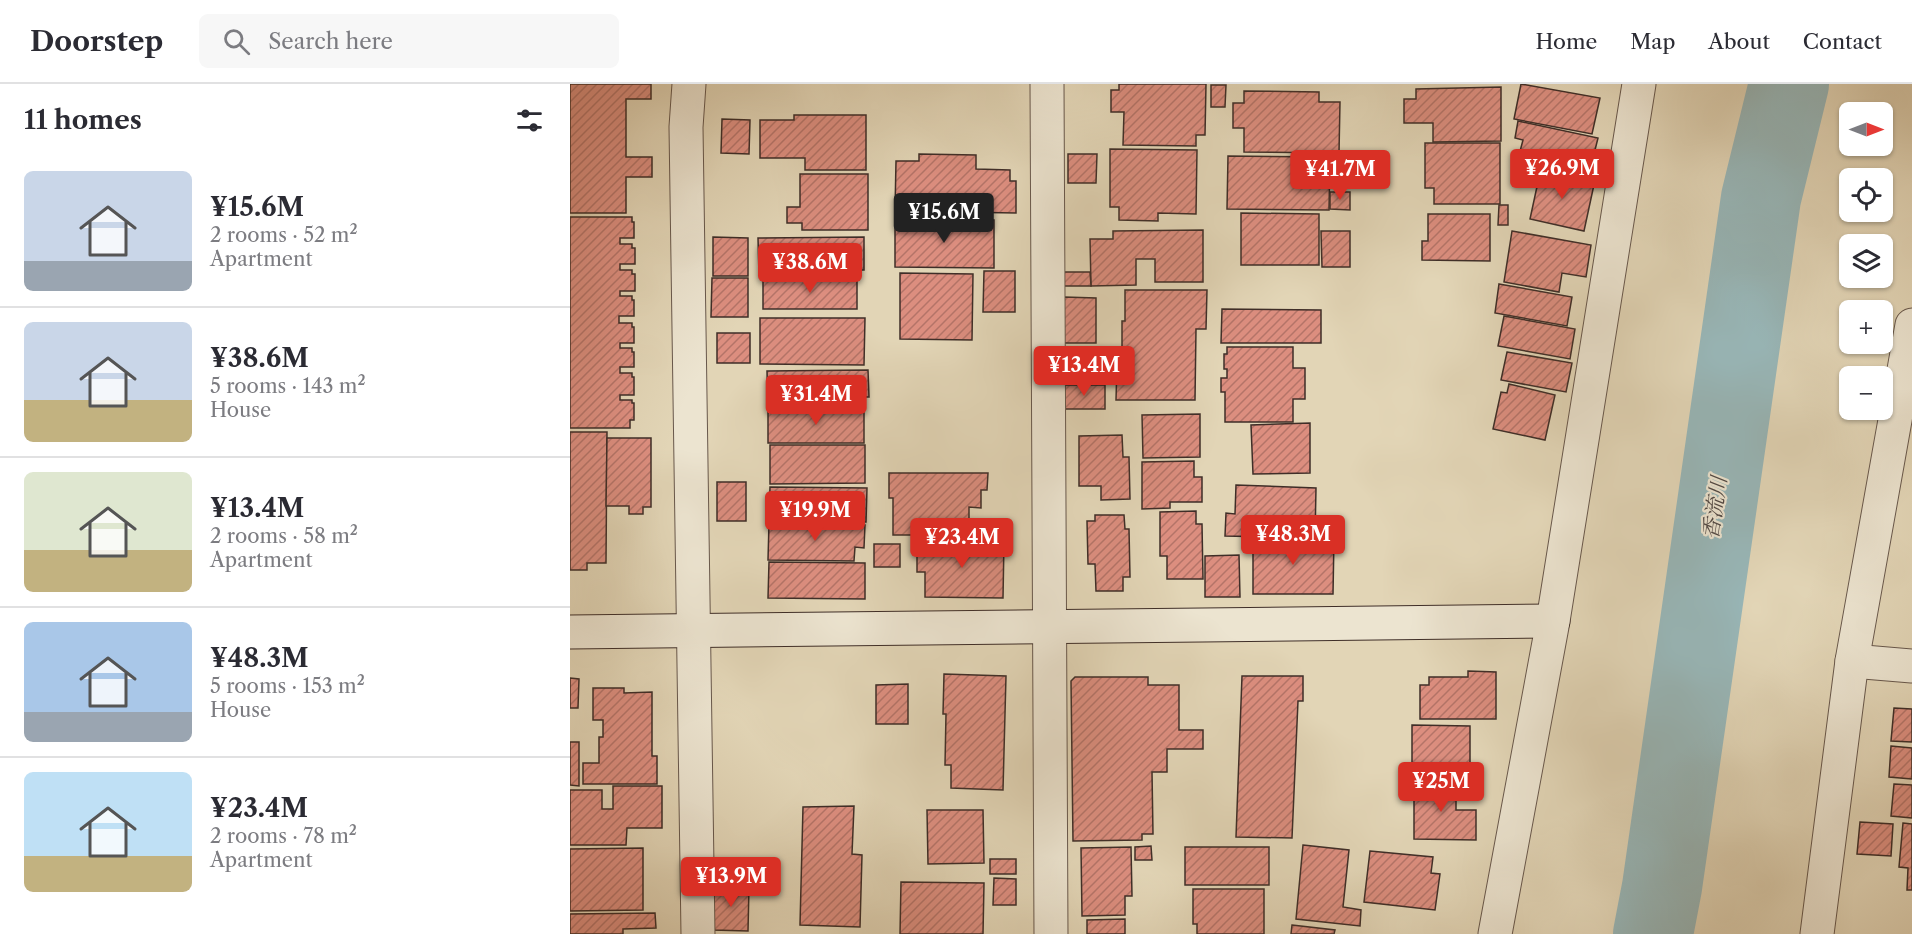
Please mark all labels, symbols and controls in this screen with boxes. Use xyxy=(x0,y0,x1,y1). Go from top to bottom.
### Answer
search box xyxy=(199,14,619,68)
text: Doorstep xyxy=(30,24,163,58)
icon: search xyxy=(220,25,253,58)
text: Search here xyxy=(268,28,393,55)
text: Home xyxy=(1536,29,1597,54)
text: Map xyxy=(1630,29,1675,54)
text: About xyxy=(1708,29,1770,54)
text: Contact xyxy=(1803,29,1882,54)
north arrow xyxy=(1839,102,1893,156)
map controls xyxy=(1839,102,1893,420)
text: 11 homes xyxy=(24,104,142,136)
icon: filters xyxy=(513,104,546,137)
pin: ¥26.9M xyxy=(1513,149,1611,200)
pin: ¥41.7M xyxy=(1291,150,1389,201)
text: ¥26.9M xyxy=(1524,156,1600,180)
text: ¥41.7M xyxy=(1304,157,1376,181)
button: locate xyxy=(1839,168,1893,222)
text: ¥15.6M xyxy=(210,191,304,223)
pin: ¥15.6M xyxy=(895,193,993,244)
icon: home xyxy=(72,195,144,267)
text: ¥15.6M xyxy=(908,200,980,224)
text: 2 rooms · 52 m² xyxy=(210,223,358,247)
button: layers xyxy=(1839,234,1893,288)
pin: ¥38.6M xyxy=(761,243,859,294)
text: Apartment xyxy=(210,247,313,271)
text: ¥38.6M xyxy=(772,250,848,274)
button: + xyxy=(1839,300,1893,354)
text: ¥38.6M xyxy=(210,342,309,374)
icon: home xyxy=(72,346,144,418)
pin: ¥13.4M xyxy=(1035,346,1133,397)
text: ¥13.4M xyxy=(1048,353,1120,377)
button: − xyxy=(1839,366,1893,420)
text: 5 rooms · 143 m² xyxy=(210,374,366,398)
pin: ¥31.4M xyxy=(767,375,865,426)
text: ¥31.4M xyxy=(780,382,852,406)
text: House xyxy=(210,398,271,422)
water label: 香流川 xyxy=(1698,473,1732,541)
pin: ¥19.9M xyxy=(766,491,864,542)
text: ¥13.4M xyxy=(210,492,304,524)
icon: home xyxy=(72,496,144,568)
text: ¥19.9M xyxy=(779,498,851,522)
pin: ¥48.3M xyxy=(1244,515,1342,566)
pin: ¥23.4M xyxy=(913,518,1011,569)
text: ¥48.3M xyxy=(1255,522,1331,546)
text: 2 rooms · 58 m² xyxy=(210,524,358,548)
text: ¥23.4M xyxy=(924,525,1000,549)
text: Apartment xyxy=(210,548,313,572)
text: ¥48.3M xyxy=(210,642,309,674)
icon: home xyxy=(72,646,144,718)
text: 5 rooms · 153 m² xyxy=(210,674,365,698)
text: House xyxy=(210,698,271,722)
pin: ¥25M xyxy=(1405,762,1477,813)
text: ¥25M xyxy=(1412,769,1470,793)
text: ¥23.4M xyxy=(210,792,308,824)
icon: home xyxy=(72,796,144,868)
text: 2 rooms · 78 m² xyxy=(210,824,357,848)
text: Apartment xyxy=(210,848,313,872)
pin: ¥13.9M xyxy=(682,857,780,908)
text: ¥13.9M xyxy=(695,864,767,888)

